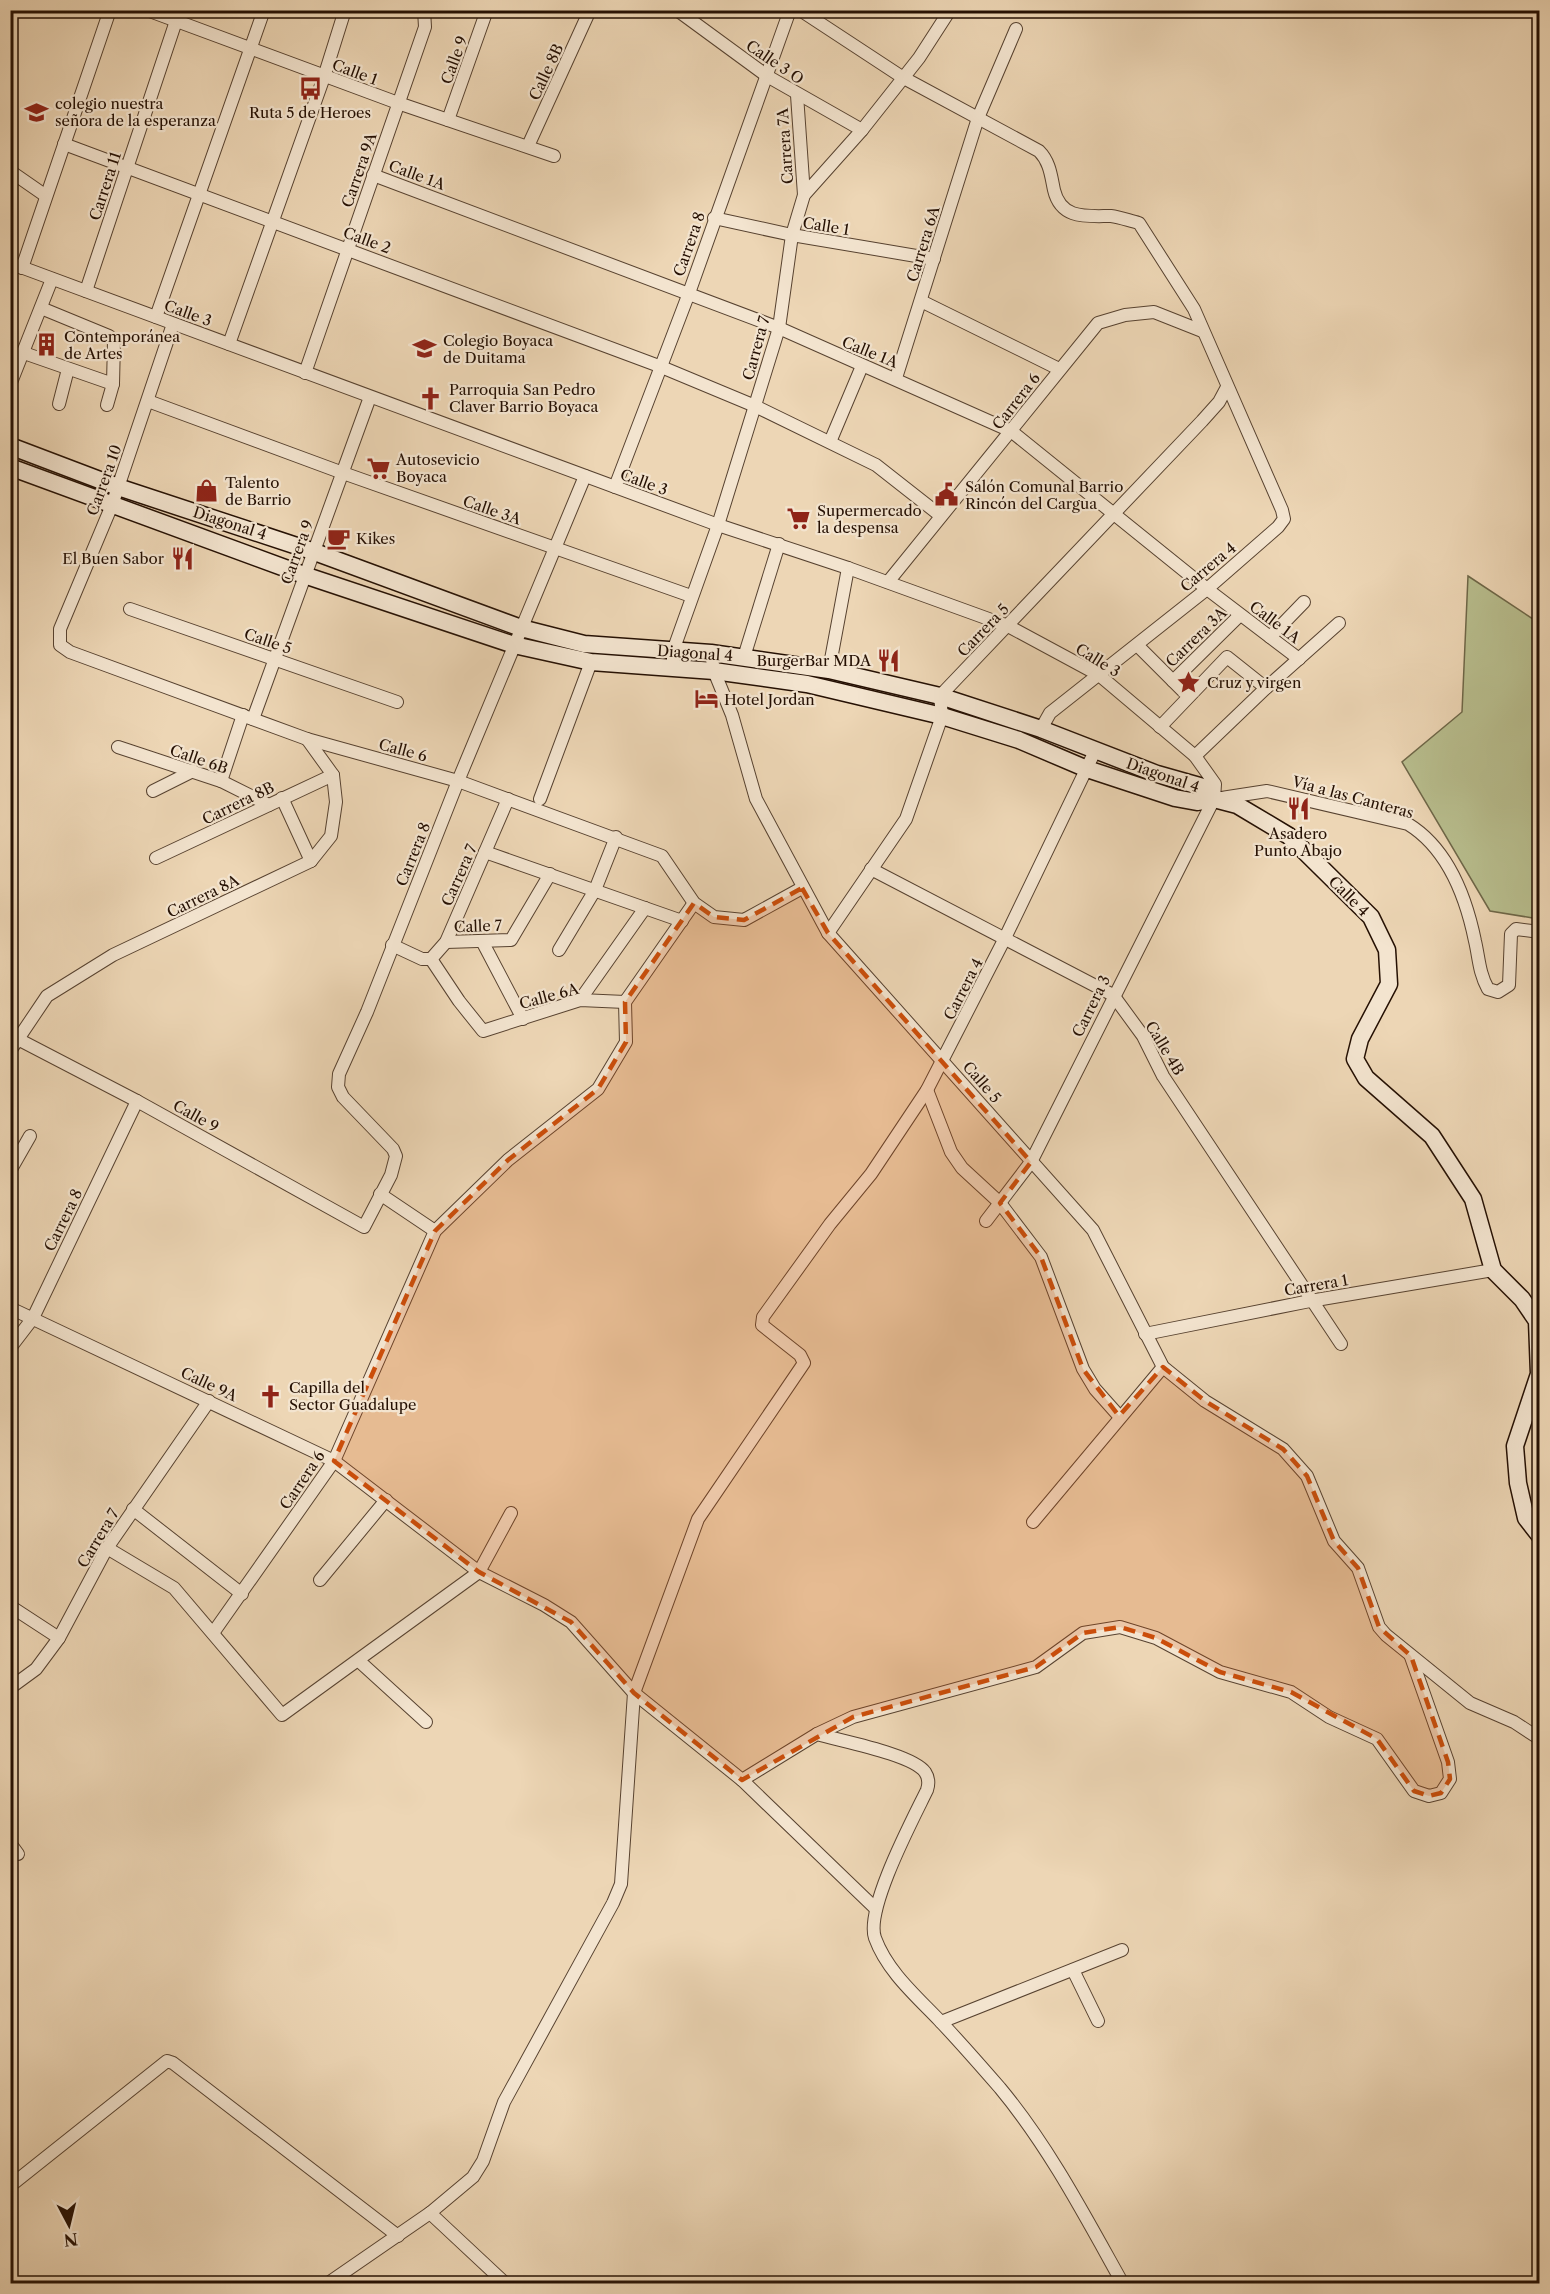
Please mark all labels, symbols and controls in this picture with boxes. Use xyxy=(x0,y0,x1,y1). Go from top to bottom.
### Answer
street label: Calle 9 xyxy=(437,33,471,87)
street label: Calle 3 O xyxy=(743,36,807,88)
street label: Calle 8B xyxy=(525,41,567,103)
street label: Calle 1 xyxy=(330,55,381,89)
bus stop icon: Ruta 5 de Heroes xyxy=(297,75,323,101)
place label: colegio nuestra señora de la esperanza xyxy=(55,94,216,130)
school or university icon: colegio nuestra señora de la esperanza xyxy=(24,99,50,125)
place label: Ruta 5 de Heroes xyxy=(249,103,371,122)
street label: Carrera 7A xyxy=(773,106,797,185)
street label: Carrera 9A xyxy=(337,129,381,210)
street label: Carrera 11 xyxy=(85,149,125,223)
street label: Calle 1A xyxy=(386,156,449,194)
street label: Carrera 6A xyxy=(902,203,944,284)
street label: Carrera 8 xyxy=(669,209,709,279)
street label: Calle 1 xyxy=(801,213,851,239)
street label: Calle 2 xyxy=(341,223,393,257)
street label: Calle 3 xyxy=(162,296,214,330)
street label: Carrera 7 xyxy=(738,313,774,382)
place label: Contemporánea de Artes xyxy=(64,327,180,363)
place label: Colegio Boyaca de Duitama xyxy=(443,331,553,367)
building icon: Contemporánea de Artes xyxy=(33,332,59,358)
street label: Calle 1A xyxy=(839,332,902,372)
school or university icon: Colegio Boyaca de Duitama xyxy=(412,336,438,362)
street label: Carrera 6 xyxy=(988,369,1044,433)
place label: Parroquia San Pedro Claver Barrio Boyaca xyxy=(449,380,598,416)
church icon: Parroquia San Pedro Claver Barrio Boyaca xyxy=(418,385,444,411)
street label: Carrera 10 xyxy=(82,442,126,518)
place label: Autosevicio Boyaca xyxy=(395,450,480,486)
supermarket icon: Autosevicio Boyaca xyxy=(365,455,391,481)
street label: Calle 3 xyxy=(618,465,670,499)
place label: Talento de Barrio xyxy=(225,473,291,509)
place label: Salón Comunal Barrio Rincón del Cargua xyxy=(965,477,1123,513)
shop icon: Talento de Barrio xyxy=(194,478,220,504)
public building icon: Salón Comunal Barrio Rincón del Cargua xyxy=(934,482,960,508)
street label: Calle 3A xyxy=(460,491,524,529)
place label: Supermercado la despensa xyxy=(817,501,922,537)
street label: Diagonal 4 xyxy=(191,502,269,544)
supermarket icon: Supermercado la despensa xyxy=(786,506,812,532)
street label: Carrera 9 xyxy=(277,517,317,587)
cafe icon: Kikes xyxy=(325,525,351,551)
place label: Kikes xyxy=(356,529,395,548)
street label: Carrera 4 xyxy=(1176,538,1240,596)
restaurant icon: El Buen Sabor xyxy=(169,545,195,571)
place label: El Buen Sabor xyxy=(62,549,165,568)
street label: Calle 1A xyxy=(1246,597,1305,648)
street label: Carrera 5 xyxy=(953,600,1013,660)
street label: Carrera 3A xyxy=(1161,603,1231,671)
street label: Calle 5 xyxy=(242,624,294,658)
street label: Calle 3 xyxy=(1072,639,1124,681)
street label: Diagonal 4 xyxy=(656,641,734,665)
restaurant icon: BurgerBar MDA xyxy=(876,647,902,673)
place label: BurgerBar MDA xyxy=(756,651,872,670)
place icon: Cruz y virgen xyxy=(1176,669,1202,695)
place label: Cruz y virgen xyxy=(1207,673,1302,692)
hotel icon: Hotel Jordan xyxy=(693,686,719,712)
place label: Hotel Jordan xyxy=(724,690,815,709)
street label: Calle 6 xyxy=(377,734,430,766)
street label: Calle 6B xyxy=(168,740,230,778)
street label: Diagonal 4 xyxy=(1124,754,1202,796)
street label: Vía a las Canteras xyxy=(1289,771,1416,822)
street label: Carrera 8B xyxy=(199,777,277,829)
restaurant icon: Asadero Punto Abajo xyxy=(1285,796,1311,822)
street label: Carrera 8 xyxy=(392,819,434,889)
place label: Asadero Punto Abajo xyxy=(1254,824,1342,860)
street label: Carrera 7 xyxy=(437,841,481,909)
street label: Carrera 8A xyxy=(164,870,243,922)
street label: Calle 4 xyxy=(1325,872,1373,920)
street label: Calle 7 xyxy=(454,916,503,936)
street label: Carrera 4 xyxy=(939,955,987,1023)
street label: Carrera 3 xyxy=(1068,972,1114,1040)
street label: Calle 6A xyxy=(517,979,582,1013)
street label: Calle 4B xyxy=(1141,1017,1189,1079)
street label: Calle 5 xyxy=(959,1057,1005,1107)
street label: Calle 9 xyxy=(170,1096,222,1136)
street label: Carrera 8 xyxy=(40,1186,86,1254)
street label: Carrera 1 xyxy=(1283,1270,1350,1300)
street label: Calle 9A xyxy=(178,1363,241,1406)
place label: Capilla del Sector Guadalupe xyxy=(289,1378,416,1414)
church icon: Capilla del Sector Guadalupe xyxy=(258,1383,284,1409)
street label: Carrera 6 xyxy=(275,1447,329,1513)
street label: Carrera 7 xyxy=(73,1504,123,1571)
north arrow xyxy=(39,2195,99,2255)
text: N xyxy=(63,2229,79,2251)

